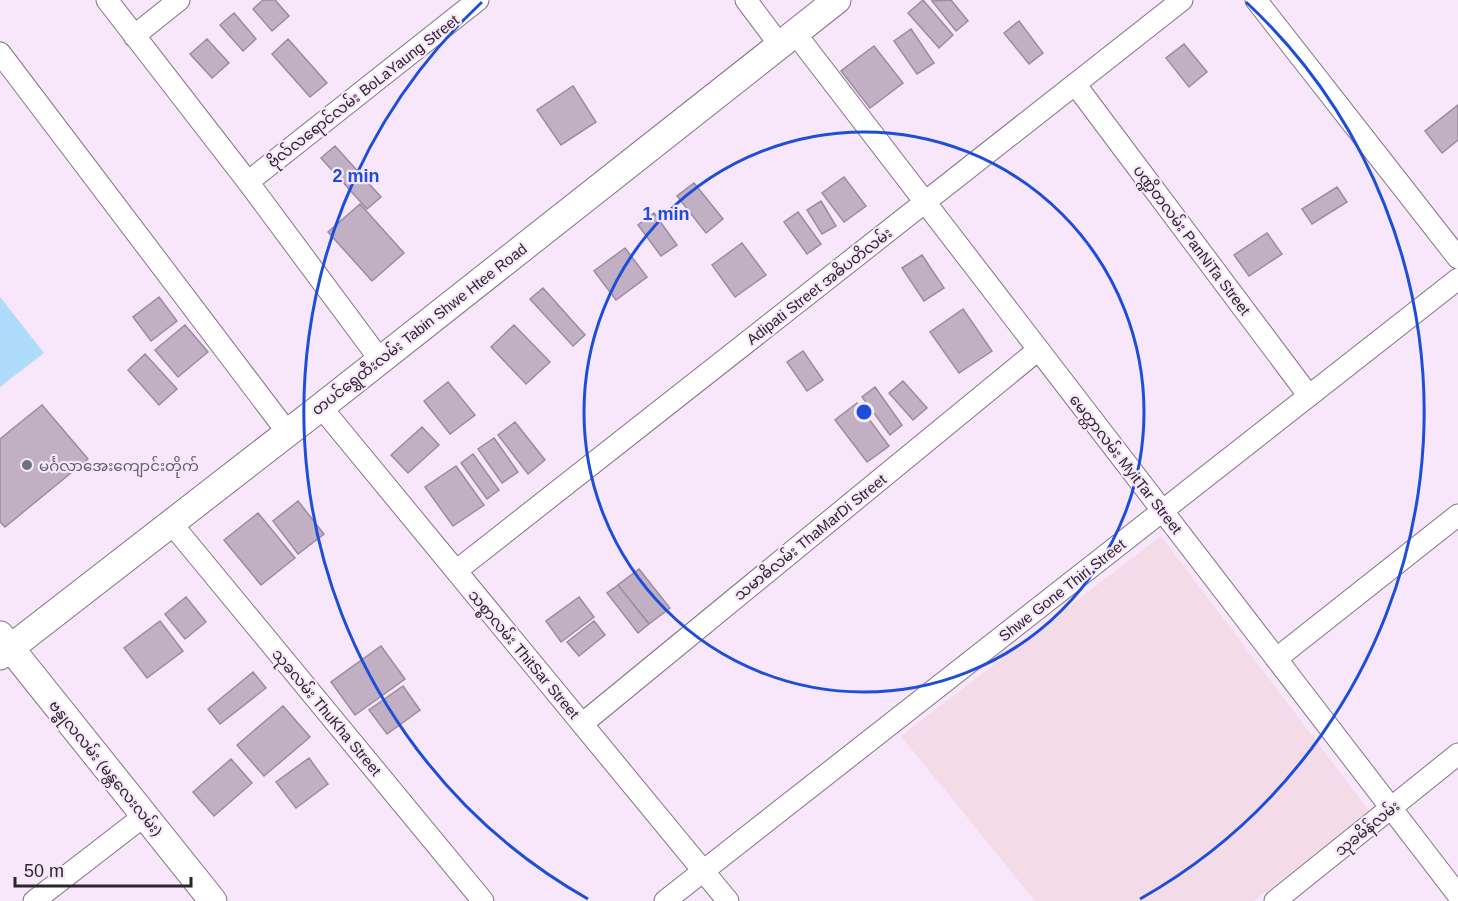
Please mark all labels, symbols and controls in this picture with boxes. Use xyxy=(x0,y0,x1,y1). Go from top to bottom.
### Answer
street label: ဗိုလ်လရောင်လမ်း BoLaYaung Street xyxy=(263,10,465,174)
street label: ပဏ္ဍိတလမ်း PanNiTa Street xyxy=(1126,161,1255,322)
text: 2 min xyxy=(332,166,380,186)
text: 1 min xyxy=(642,204,690,224)
street label: Adipati Street အဓိပတိလမ်း xyxy=(742,223,895,348)
street label: တပင်ရွှေထီးလမ်း Tabin Shwe Htee Road xyxy=(307,239,532,421)
street label: မေတ္တာလမ်း MyitTar Street xyxy=(1063,390,1187,540)
centre of rings xyxy=(854,402,874,422)
place label: မင်္ဂလာအေးကျောင်းတိုက် xyxy=(39,456,199,478)
marker: မင်္ဂလာအေးကျောင်းတိုက် xyxy=(20,458,34,472)
street label: သမာဓိလမ်း ThaMarDi Street xyxy=(730,469,890,604)
street label: Shwe Gone Thiri Street xyxy=(995,535,1129,645)
street label: သစ္စာလမ်း ThitSar Street xyxy=(462,586,584,725)
street label: သုခလမ်း ThuKha Street xyxy=(266,645,386,782)
street label: ဗန္ဓုလလမ်း (မန္တလေးလမ်း) xyxy=(43,696,167,842)
street label: သုခမိန်လမ်း xyxy=(1331,796,1405,862)
scale bar xyxy=(15,850,190,888)
text: 50 m xyxy=(24,861,64,881)

